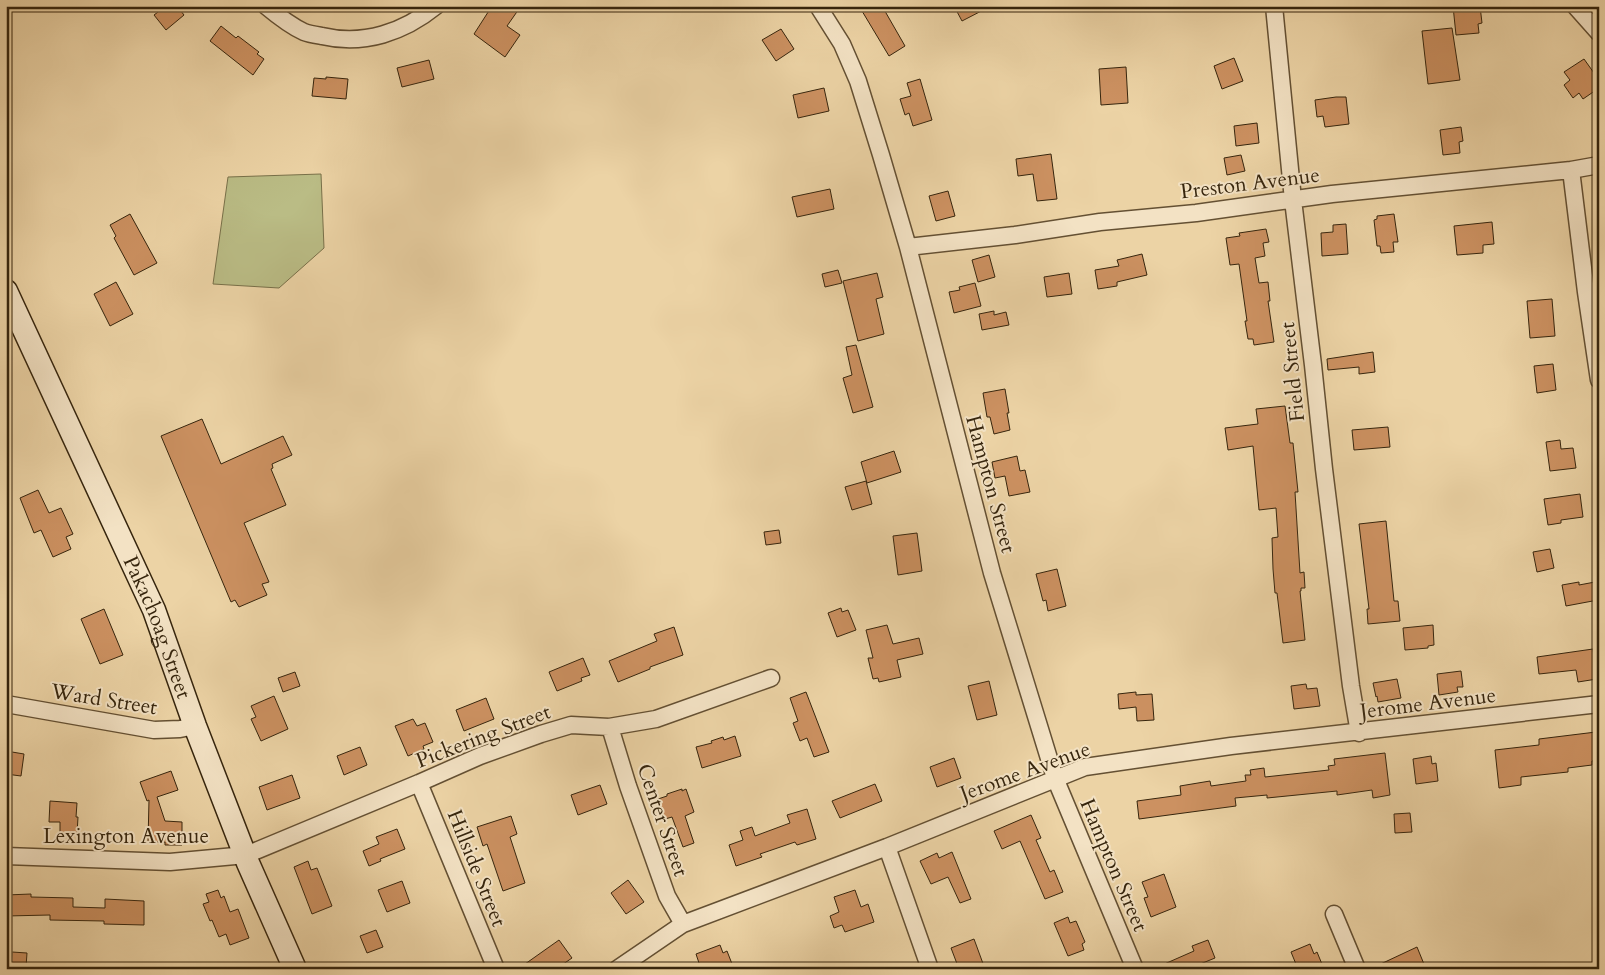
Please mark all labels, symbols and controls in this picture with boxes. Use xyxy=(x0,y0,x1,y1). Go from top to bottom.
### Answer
street label: Preston Avenue xyxy=(1179,161,1321,206)
street label: Field Street xyxy=(1273,320,1312,423)
street label: Hampton Street xyxy=(958,412,1023,557)
street label: Pakachoag Street xyxy=(116,551,198,703)
street label: Ward Street xyxy=(48,677,160,722)
street label: Jerome Avenue xyxy=(1355,681,1498,727)
street label: Pickering Street xyxy=(412,697,555,775)
street label: Jerome Avenue xyxy=(953,734,1094,809)
street label: Center Street xyxy=(630,760,695,881)
street label: Hampton Street xyxy=(1073,794,1155,936)
street label: Hillside Street xyxy=(440,805,513,931)
street label: Lexington Avenue xyxy=(43,822,209,851)

